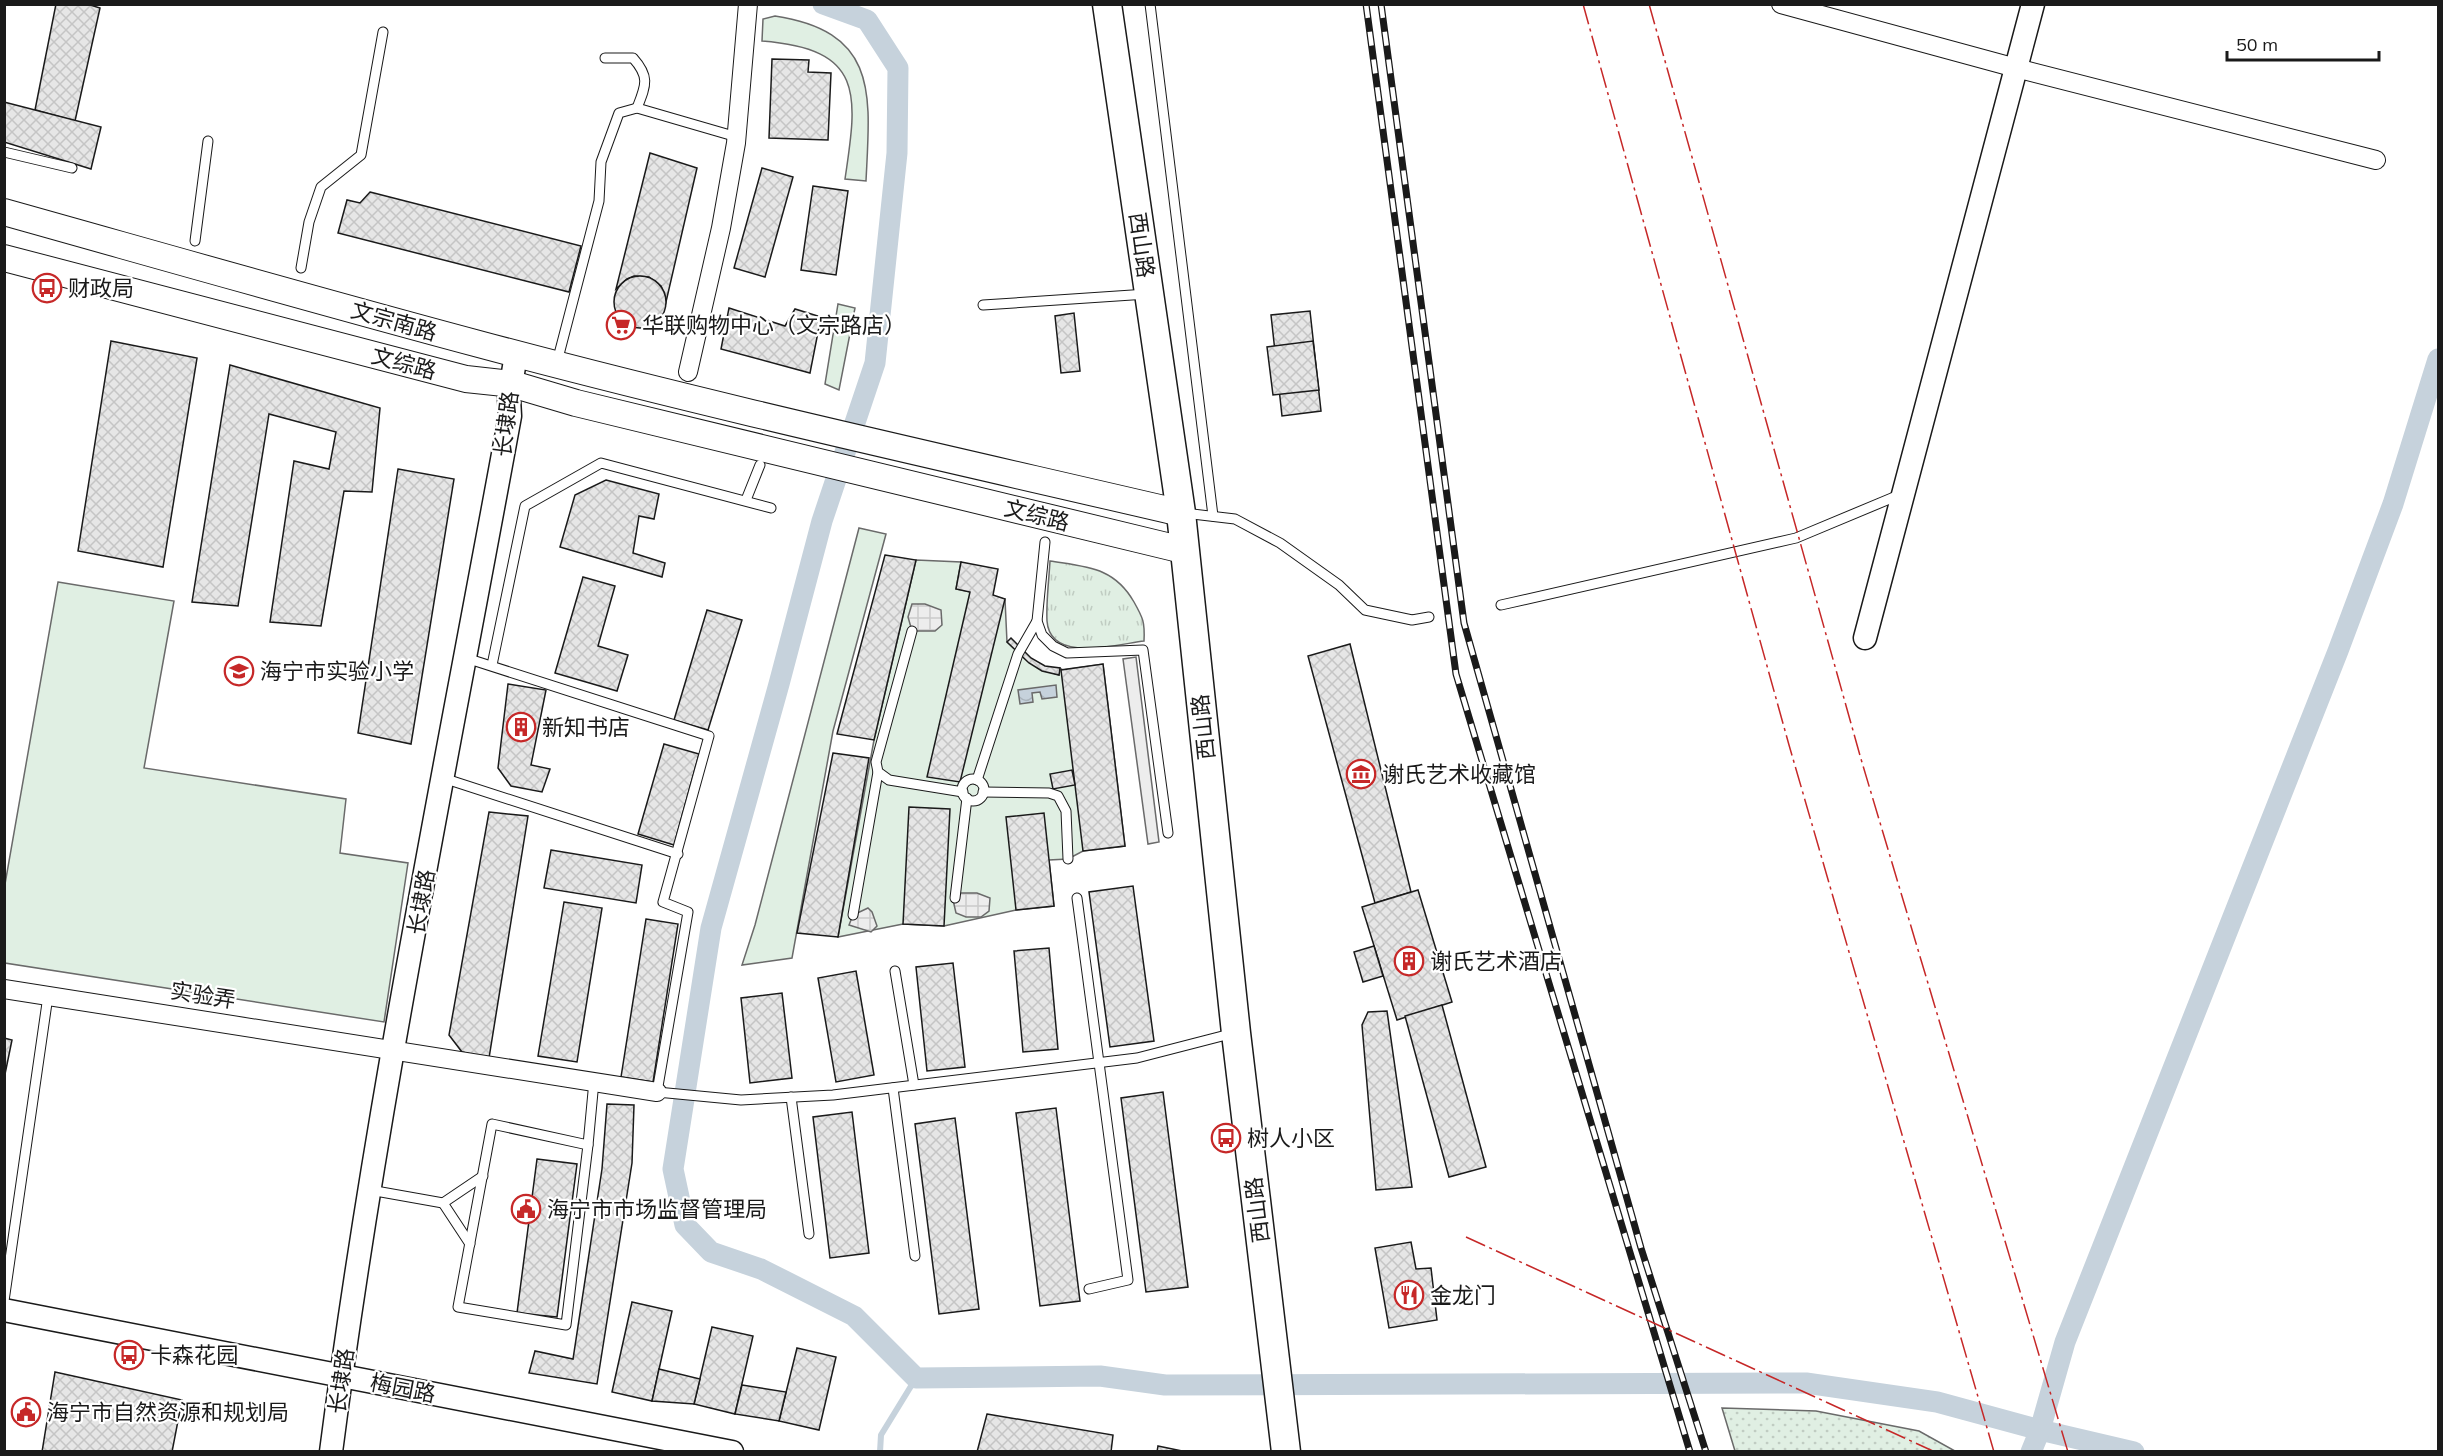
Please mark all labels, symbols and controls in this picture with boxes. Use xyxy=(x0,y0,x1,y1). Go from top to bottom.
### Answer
scale bar xyxy=(2227,24,2378,62)
text: 50 m xyxy=(2236,33,2278,56)
street label: 西山路 xyxy=(1124,210,1160,280)
bus stop icon: 财政局 xyxy=(31,272,63,304)
place label: 财政局 xyxy=(68,274,134,302)
street label: 文宗南路 xyxy=(348,295,440,347)
supermarket icon: 华联购物中心（文宗路店） xyxy=(605,309,637,341)
place label: 华联购物中心（文宗路店） xyxy=(642,311,906,339)
street label: 文综路 xyxy=(368,341,440,385)
street label: 长埭路 xyxy=(488,390,524,458)
street label: 文综路 xyxy=(1002,493,1072,537)
school or university icon: 海宁市实验小学 xyxy=(223,655,255,687)
place label: 海宁市实验小学 xyxy=(260,657,414,685)
street label: 西山路 xyxy=(1186,693,1220,761)
building icon: 新知书店 xyxy=(505,711,537,743)
place label: 新知书店 xyxy=(542,713,630,741)
museum icon: 谢氏艺术收藏馆 xyxy=(1345,758,1377,790)
place label: 谢氏艺术收藏馆 xyxy=(1382,760,1536,788)
street label: 长埭路 xyxy=(401,867,441,937)
building icon: 谢氏艺术酒店 xyxy=(1393,945,1425,977)
place label: 谢氏艺术酒店 xyxy=(1430,947,1562,975)
street label: 实验弄 xyxy=(168,976,238,1014)
bus stop icon: 树人小区 xyxy=(1210,1122,1242,1154)
place label: 树人小区 xyxy=(1247,1124,1335,1152)
street label: 西山路 xyxy=(1239,1176,1275,1244)
public building icon: 海宁市市场监督管理局 xyxy=(510,1193,542,1225)
place label: 海宁市市场监督管理局 xyxy=(547,1195,767,1223)
restaurant icon: 金龙门 xyxy=(1393,1279,1425,1311)
place label: 金龙门 xyxy=(1430,1281,1496,1309)
bus stop icon: 卡森花园 xyxy=(113,1339,145,1371)
place label: 卡森花园 xyxy=(150,1341,238,1369)
street label: 长埭路 xyxy=(323,1346,359,1416)
street label: 梅园路 xyxy=(368,1368,438,1408)
public building icon: 海宁市自然资源和规划局 xyxy=(10,1396,42,1428)
place label: 海宁市自然资源和规划局 xyxy=(47,1398,289,1426)

